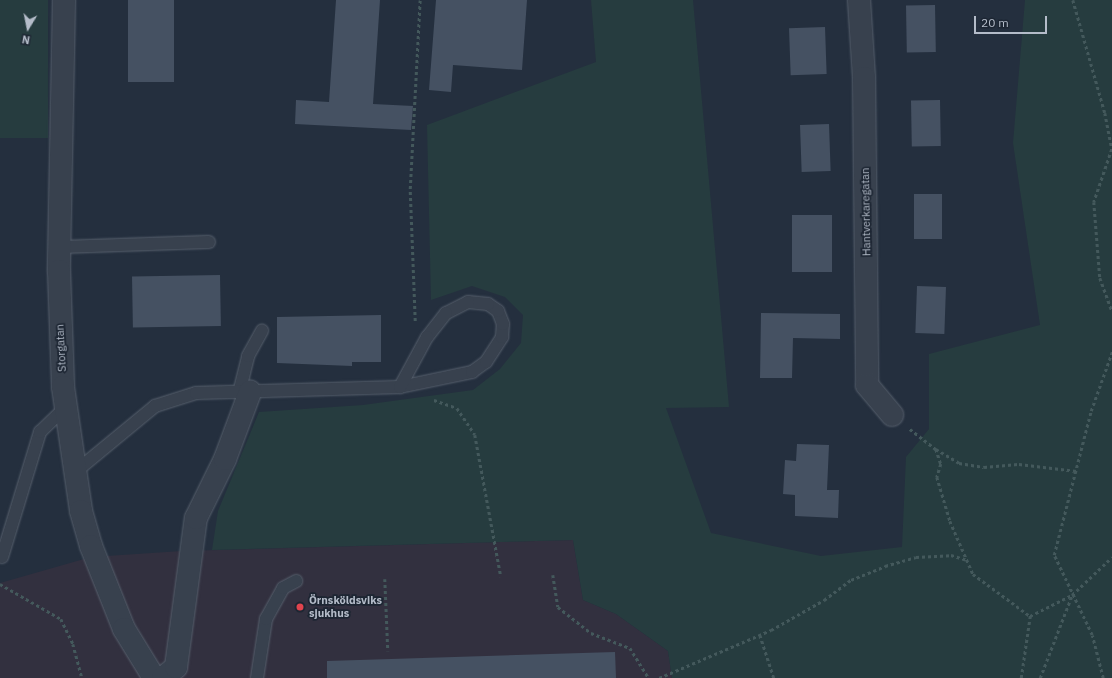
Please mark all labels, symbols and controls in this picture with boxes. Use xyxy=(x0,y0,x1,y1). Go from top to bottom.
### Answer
north arrow xyxy=(8,8,48,48)
scale bar xyxy=(976,8,1049,34)
text: 20 m xyxy=(981,15,1009,30)
text: N xyxy=(21,32,31,47)
street label: Hantverkaregatan xyxy=(859,168,873,256)
street label: Storgatan xyxy=(53,324,69,372)
place label: Örnsköldsviks sjukhus xyxy=(309,594,382,620)
marker: Örnsköldsviks sjukhus xyxy=(294,601,306,613)

